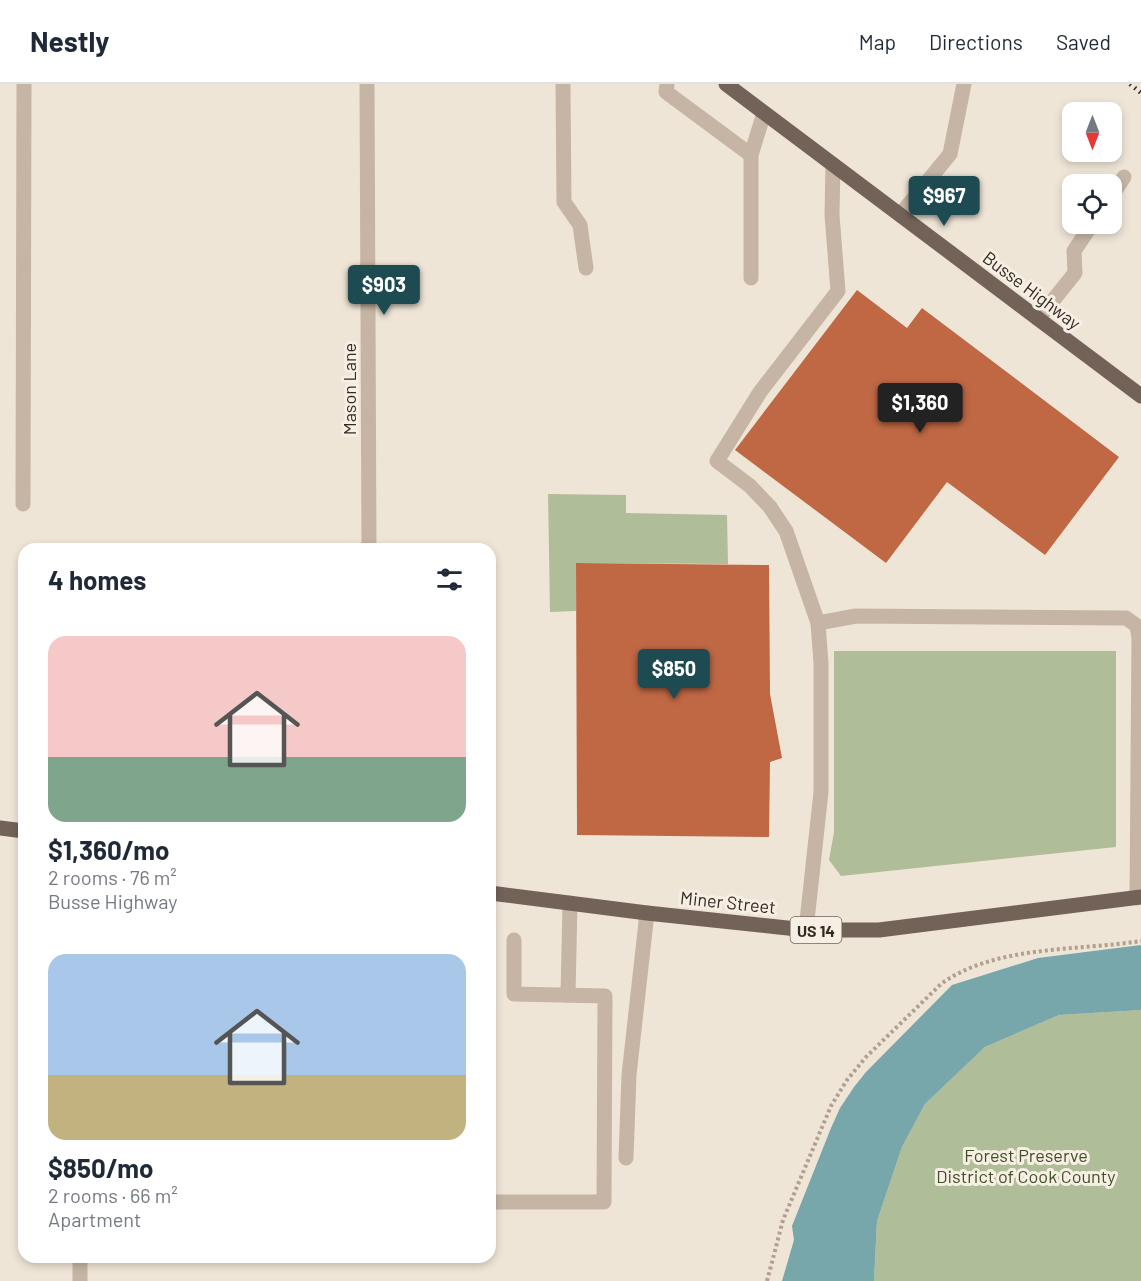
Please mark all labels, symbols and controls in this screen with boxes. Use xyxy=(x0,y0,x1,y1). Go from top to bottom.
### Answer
text: Nestly xyxy=(30,24,109,58)
text: Map xyxy=(859,29,896,54)
text: Directions xyxy=(929,29,1023,54)
text: Saved xyxy=(1056,29,1111,54)
north arrow xyxy=(1062,102,1122,162)
map controls xyxy=(1062,102,1122,234)
button: locate xyxy=(1062,174,1122,234)
pin: $967 xyxy=(908,176,980,227)
text: $967 xyxy=(923,183,965,207)
street label: Busse Highway xyxy=(979,246,1085,334)
pin: $903 xyxy=(348,265,420,316)
text: $903 xyxy=(362,272,406,296)
street label: Mason Lane xyxy=(338,343,360,435)
pin: $1,360 xyxy=(871,383,969,434)
text: $1,360 xyxy=(892,390,948,414)
icon: filters xyxy=(433,563,466,596)
text: 4 homes xyxy=(48,564,146,595)
pin: $850 xyxy=(638,649,710,700)
text: $850 xyxy=(652,656,696,680)
icon: home xyxy=(203,675,311,783)
text: $1,360/mo xyxy=(48,834,169,865)
text: 2 rooms · 76 m² xyxy=(48,865,177,889)
street label: Miner Street xyxy=(679,886,777,918)
text: Busse Highway xyxy=(48,889,178,913)
road number: US 14 xyxy=(790,917,842,943)
icon: home xyxy=(203,993,311,1101)
park label: Forest Preserve District of Cook County xyxy=(936,1144,1116,1187)
text: $850/mo xyxy=(48,1152,153,1183)
text: 2 rooms · 66 m² xyxy=(48,1183,178,1207)
text: Apartment xyxy=(48,1207,141,1231)

